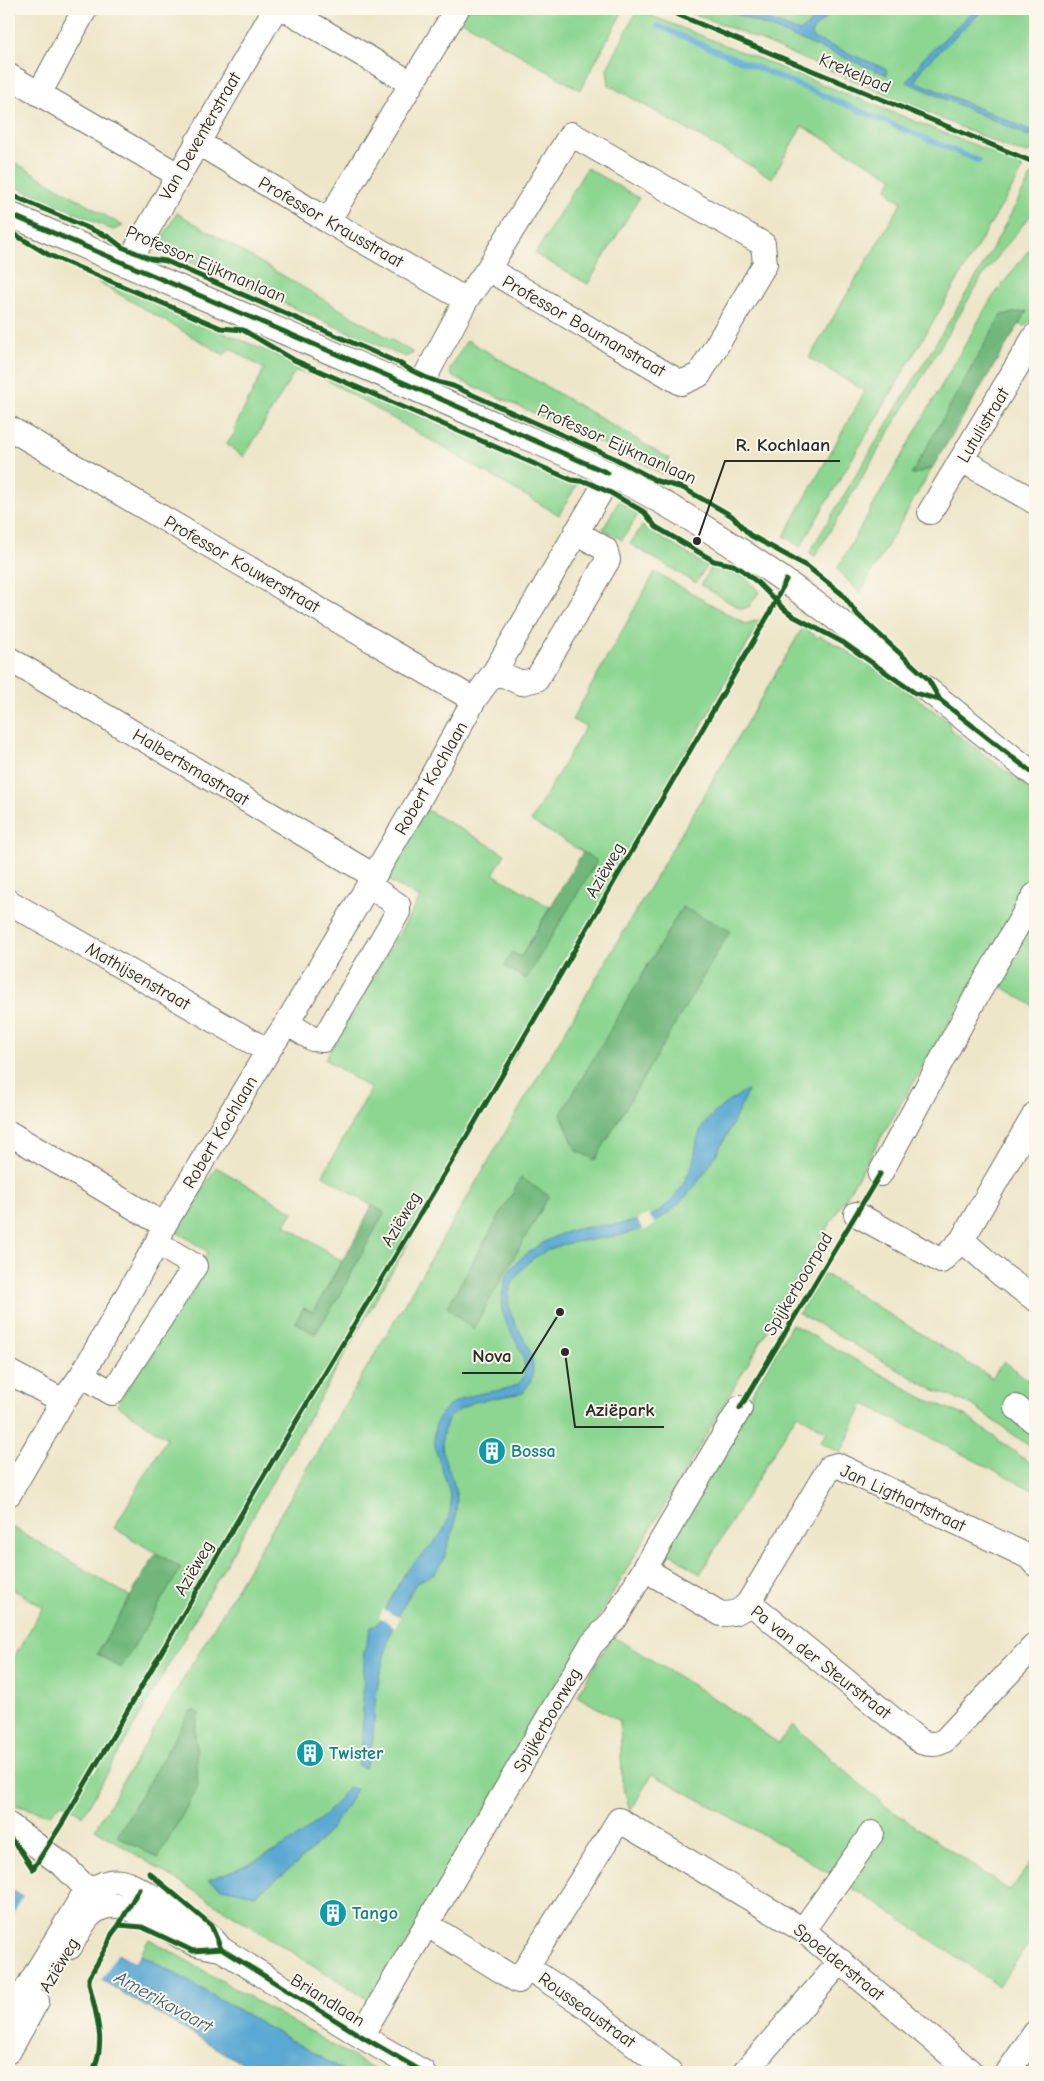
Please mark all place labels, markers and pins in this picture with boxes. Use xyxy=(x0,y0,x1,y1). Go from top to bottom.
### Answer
callout: R. Kochlaan xyxy=(725,427,840,461)
callout: Nova xyxy=(462,1339,522,1373)
callout: Aziëpark xyxy=(575,1393,664,1427)
building icon: Bossa xyxy=(477,1436,507,1466)
place label: Bossa xyxy=(511,1441,556,1462)
building icon: Twister xyxy=(295,1738,325,1768)
place label: Twister xyxy=(329,1743,384,1764)
building icon: Tango xyxy=(318,1898,348,1928)
place label: Tango xyxy=(352,1903,398,1924)

